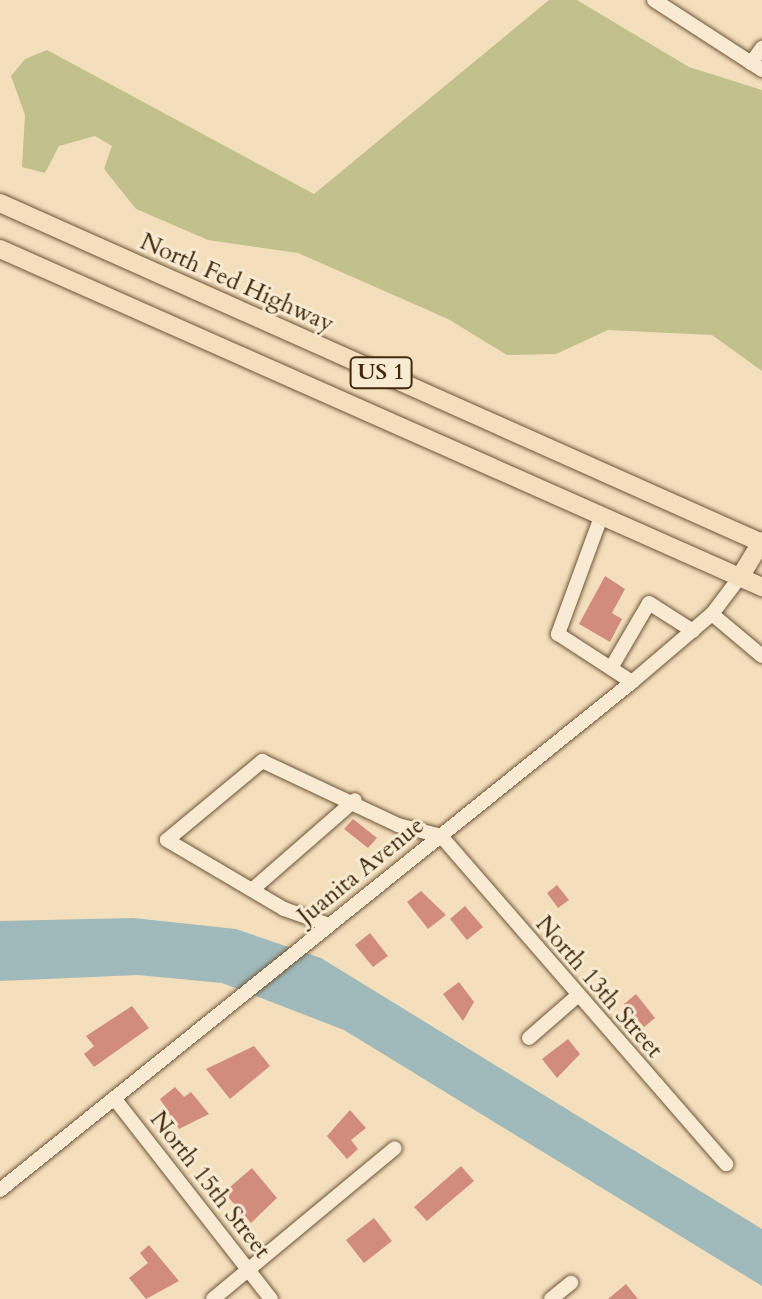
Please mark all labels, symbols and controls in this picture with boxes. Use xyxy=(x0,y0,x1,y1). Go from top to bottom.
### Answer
street label: North Fed Highway xyxy=(136,227,338,339)
road number: US 1 xyxy=(349,355,413,391)
street label: Juanita Avenue xyxy=(292,811,430,931)
street label: North 13th Street xyxy=(529,910,669,1064)
street label: North 15th Street xyxy=(144,1106,276,1264)

